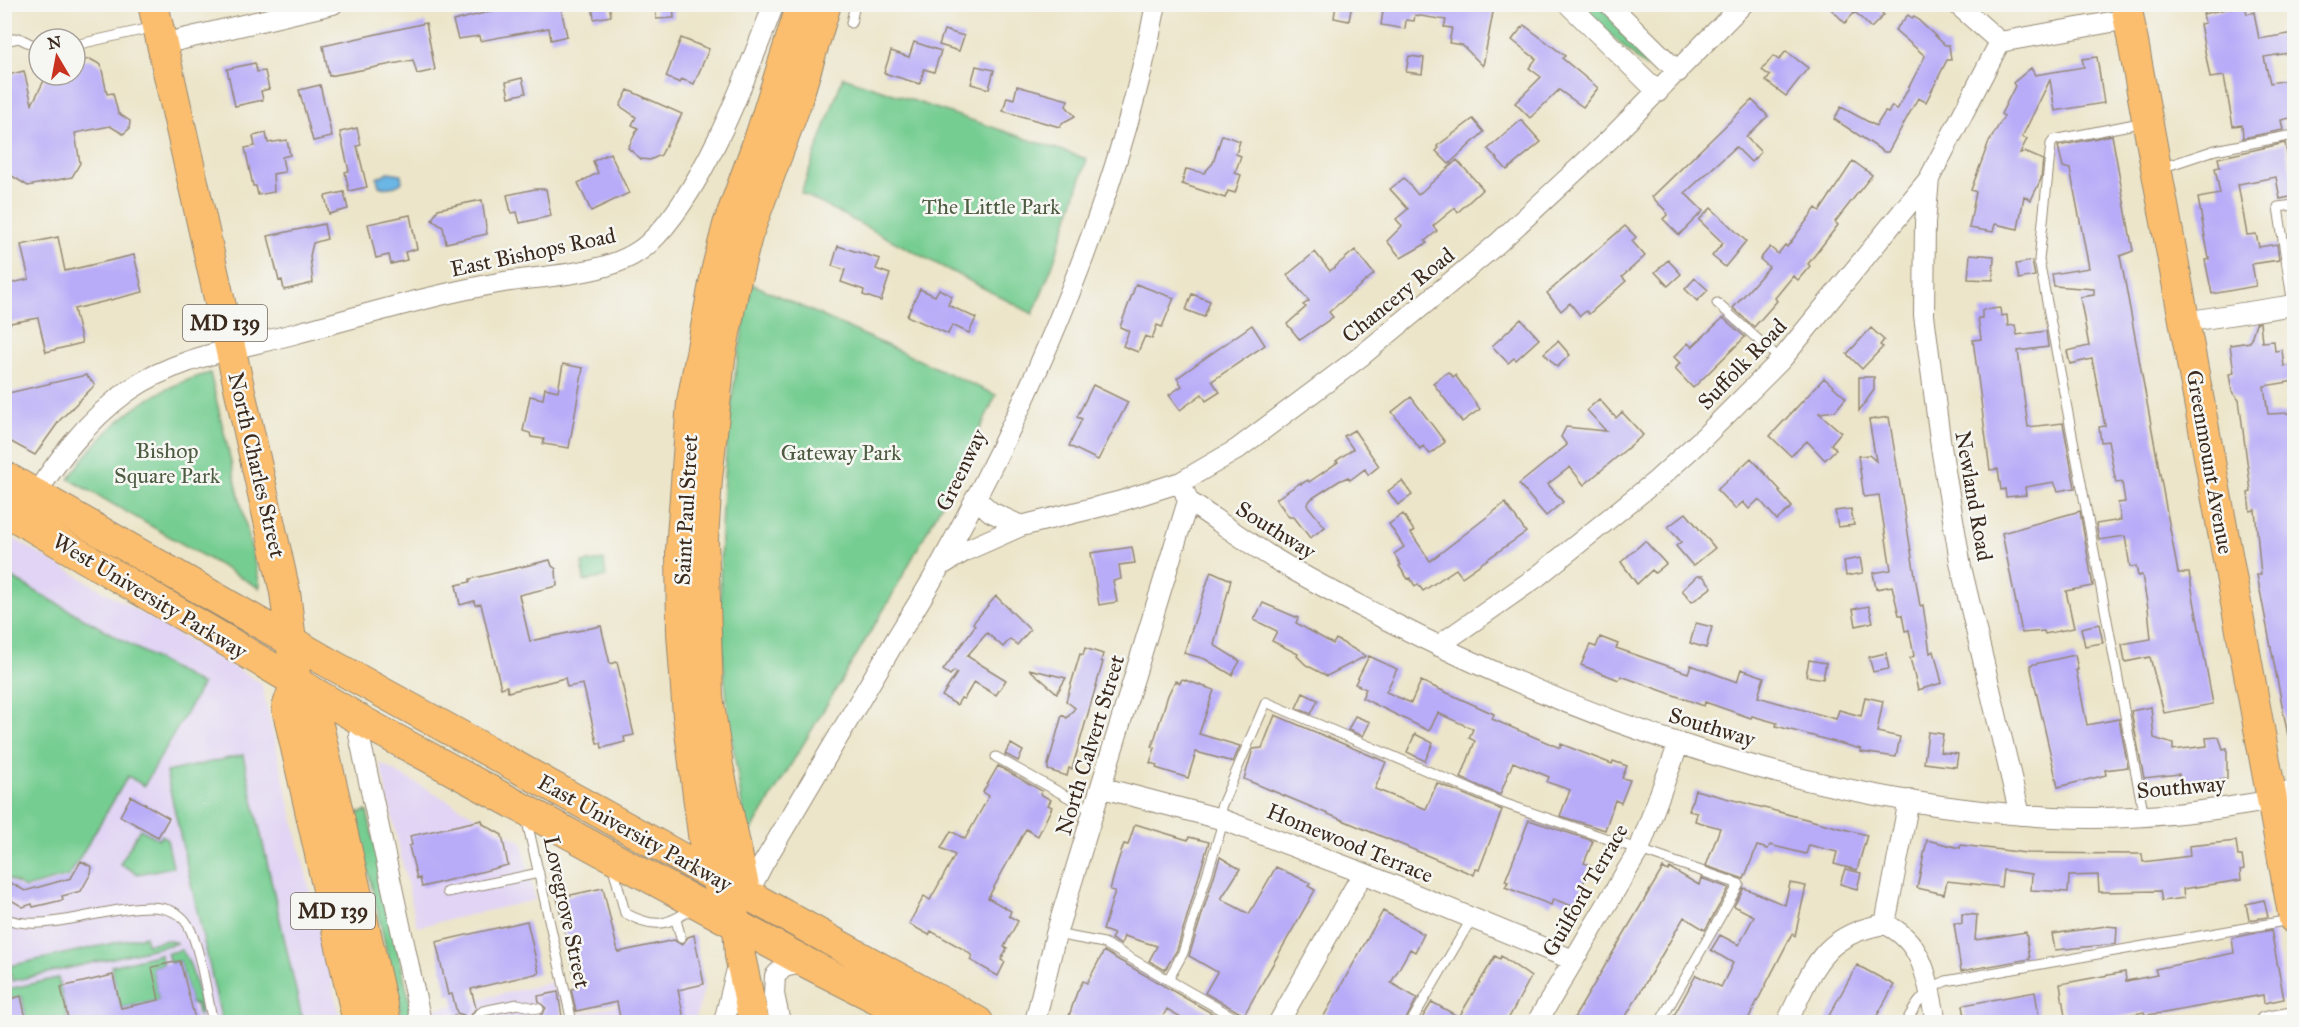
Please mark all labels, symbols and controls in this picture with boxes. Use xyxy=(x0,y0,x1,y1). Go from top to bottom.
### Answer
north arrow xyxy=(27,27,87,87)
text: N xyxy=(46,32,63,53)
park label: The Little Park xyxy=(922,193,1061,220)
street label: East Bishops Road xyxy=(448,221,618,283)
street label: Chancery Road xyxy=(1336,241,1460,349)
road number: MD 139 xyxy=(183,305,267,341)
street label: Suffolk Road xyxy=(1692,313,1792,415)
street label: Greenmount Avenue xyxy=(2181,368,2239,556)
street label: North Charles Street xyxy=(223,370,292,561)
street label: Greenway xyxy=(930,424,993,515)
street label: Newland Road xyxy=(1949,429,1999,563)
street label: Saint Paul Street xyxy=(669,434,703,586)
park label: Bishop Square Park xyxy=(114,437,221,489)
park label: Gateway Park xyxy=(781,439,902,466)
street label: Southway xyxy=(1231,495,1322,565)
street label: West University Parkway xyxy=(48,527,253,665)
street label: North Calvert Street xyxy=(1050,651,1130,839)
street label: Southway xyxy=(1665,701,1759,753)
street label: East University Parkway xyxy=(533,768,738,898)
street label: Southway xyxy=(2135,770,2227,804)
street label: Homewood Terrace xyxy=(1263,797,1437,889)
street label: Guilford Terrace xyxy=(1536,819,1634,961)
street label: Lovegrove Street xyxy=(538,833,596,991)
road number: MD 139 xyxy=(291,893,375,929)

